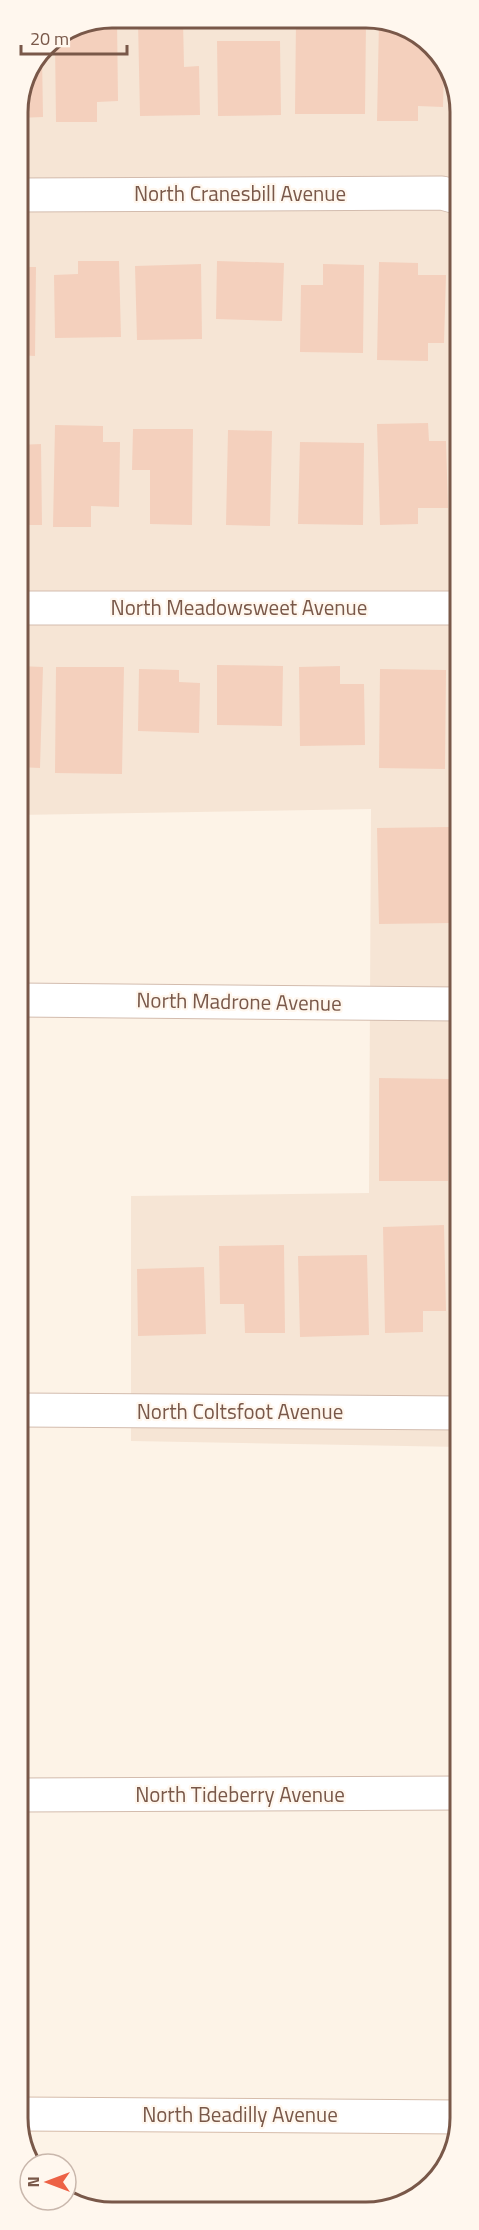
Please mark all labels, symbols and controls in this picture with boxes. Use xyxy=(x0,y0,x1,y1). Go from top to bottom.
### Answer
scale bar xyxy=(21,18,128,56)
text: 20 m xyxy=(30,25,69,52)
street label: North Cranesbill Avenue xyxy=(134,177,346,209)
street label: North Meadowsweet Avenue xyxy=(111,591,367,623)
street label: North Madrone Avenue xyxy=(136,983,342,1019)
street label: North Coltsfoot Avenue xyxy=(137,1395,343,1427)
street label: North Tideberry Avenue xyxy=(135,1778,345,1810)
street label: North Beadilly Avenue xyxy=(142,2098,338,2130)
north arrow xyxy=(18,2152,78,2212)
text: N xyxy=(21,2176,45,2188)

